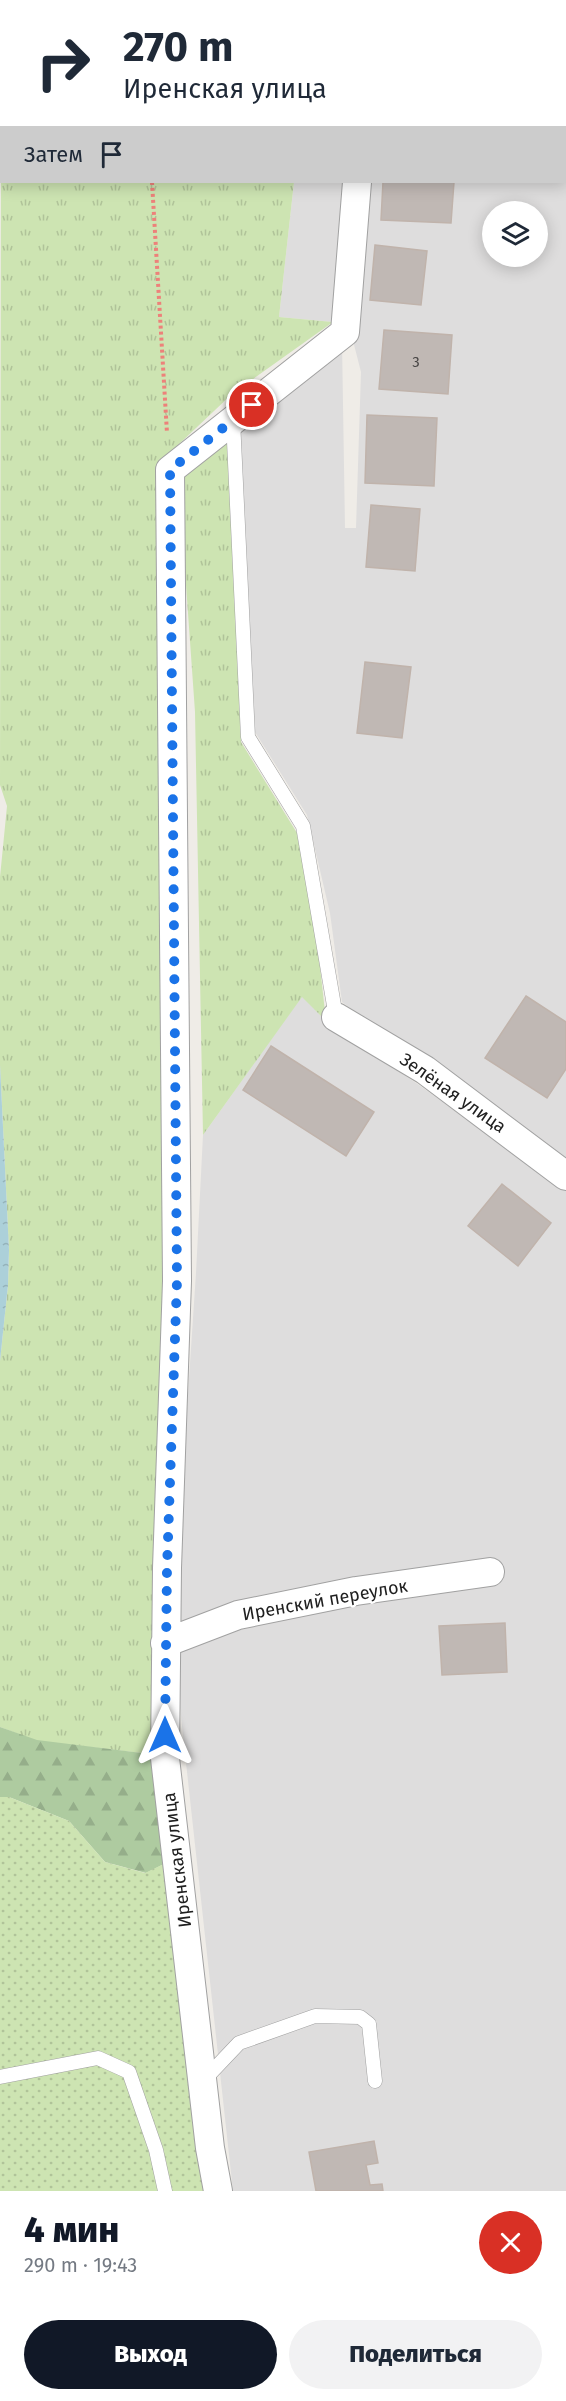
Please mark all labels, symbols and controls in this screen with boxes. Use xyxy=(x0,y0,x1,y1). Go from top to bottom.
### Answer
text: 270 m xyxy=(123,22,234,72)
icon: right xyxy=(24,24,102,102)
text: Иренская улица xyxy=(123,73,327,105)
icon: arrive xyxy=(95,138,128,171)
text: Затем xyxy=(24,141,83,168)
map controls xyxy=(482,201,548,267)
button: layers xyxy=(482,201,548,267)
house number: 3 xyxy=(412,353,420,371)
pin xyxy=(226,379,277,430)
icon: arrive xyxy=(235,388,268,421)
street label: Зелёная улица xyxy=(396,1048,510,1138)
street label: Иренский переулок xyxy=(241,1575,410,1625)
position arrow xyxy=(133,1703,197,1767)
street label: Иренская улица xyxy=(158,1791,196,1929)
text: 4 мин xyxy=(24,2208,119,2252)
button: close xyxy=(479,2211,542,2274)
text: 290 m · 19:43 xyxy=(24,2253,137,2277)
button: Выход xyxy=(24,2320,277,2389)
button: Поделиться xyxy=(289,2320,542,2389)

